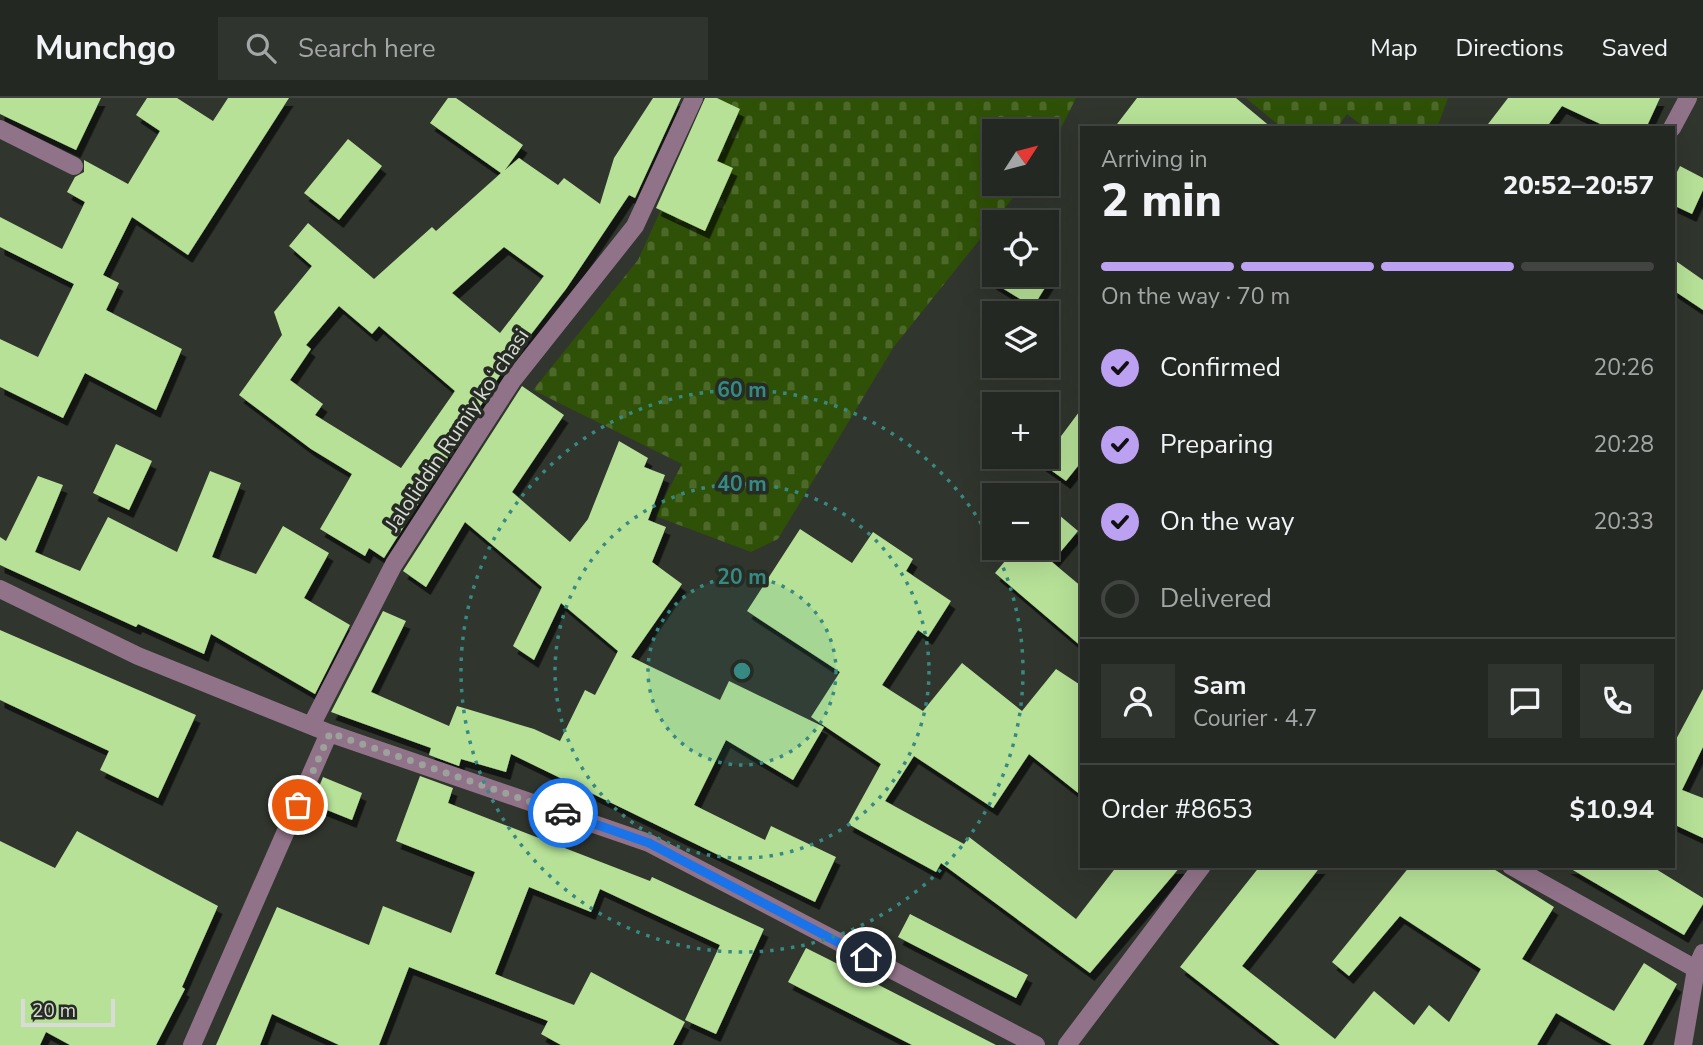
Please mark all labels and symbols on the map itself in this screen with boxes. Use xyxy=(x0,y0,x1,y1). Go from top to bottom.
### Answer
north arrow xyxy=(982,119,1059,196)
street label: Jaloliddin Rumiy koʻchasi xyxy=(378,323,535,538)
text: 60 m xyxy=(717,376,767,404)
text: 40 m xyxy=(717,470,767,498)
text: 20 m xyxy=(717,563,767,591)
centre of rings xyxy=(730,659,754,683)
pin xyxy=(268,775,328,835)
courier xyxy=(528,778,598,848)
pin xyxy=(836,927,896,987)
scale bar xyxy=(21,996,116,1028)

